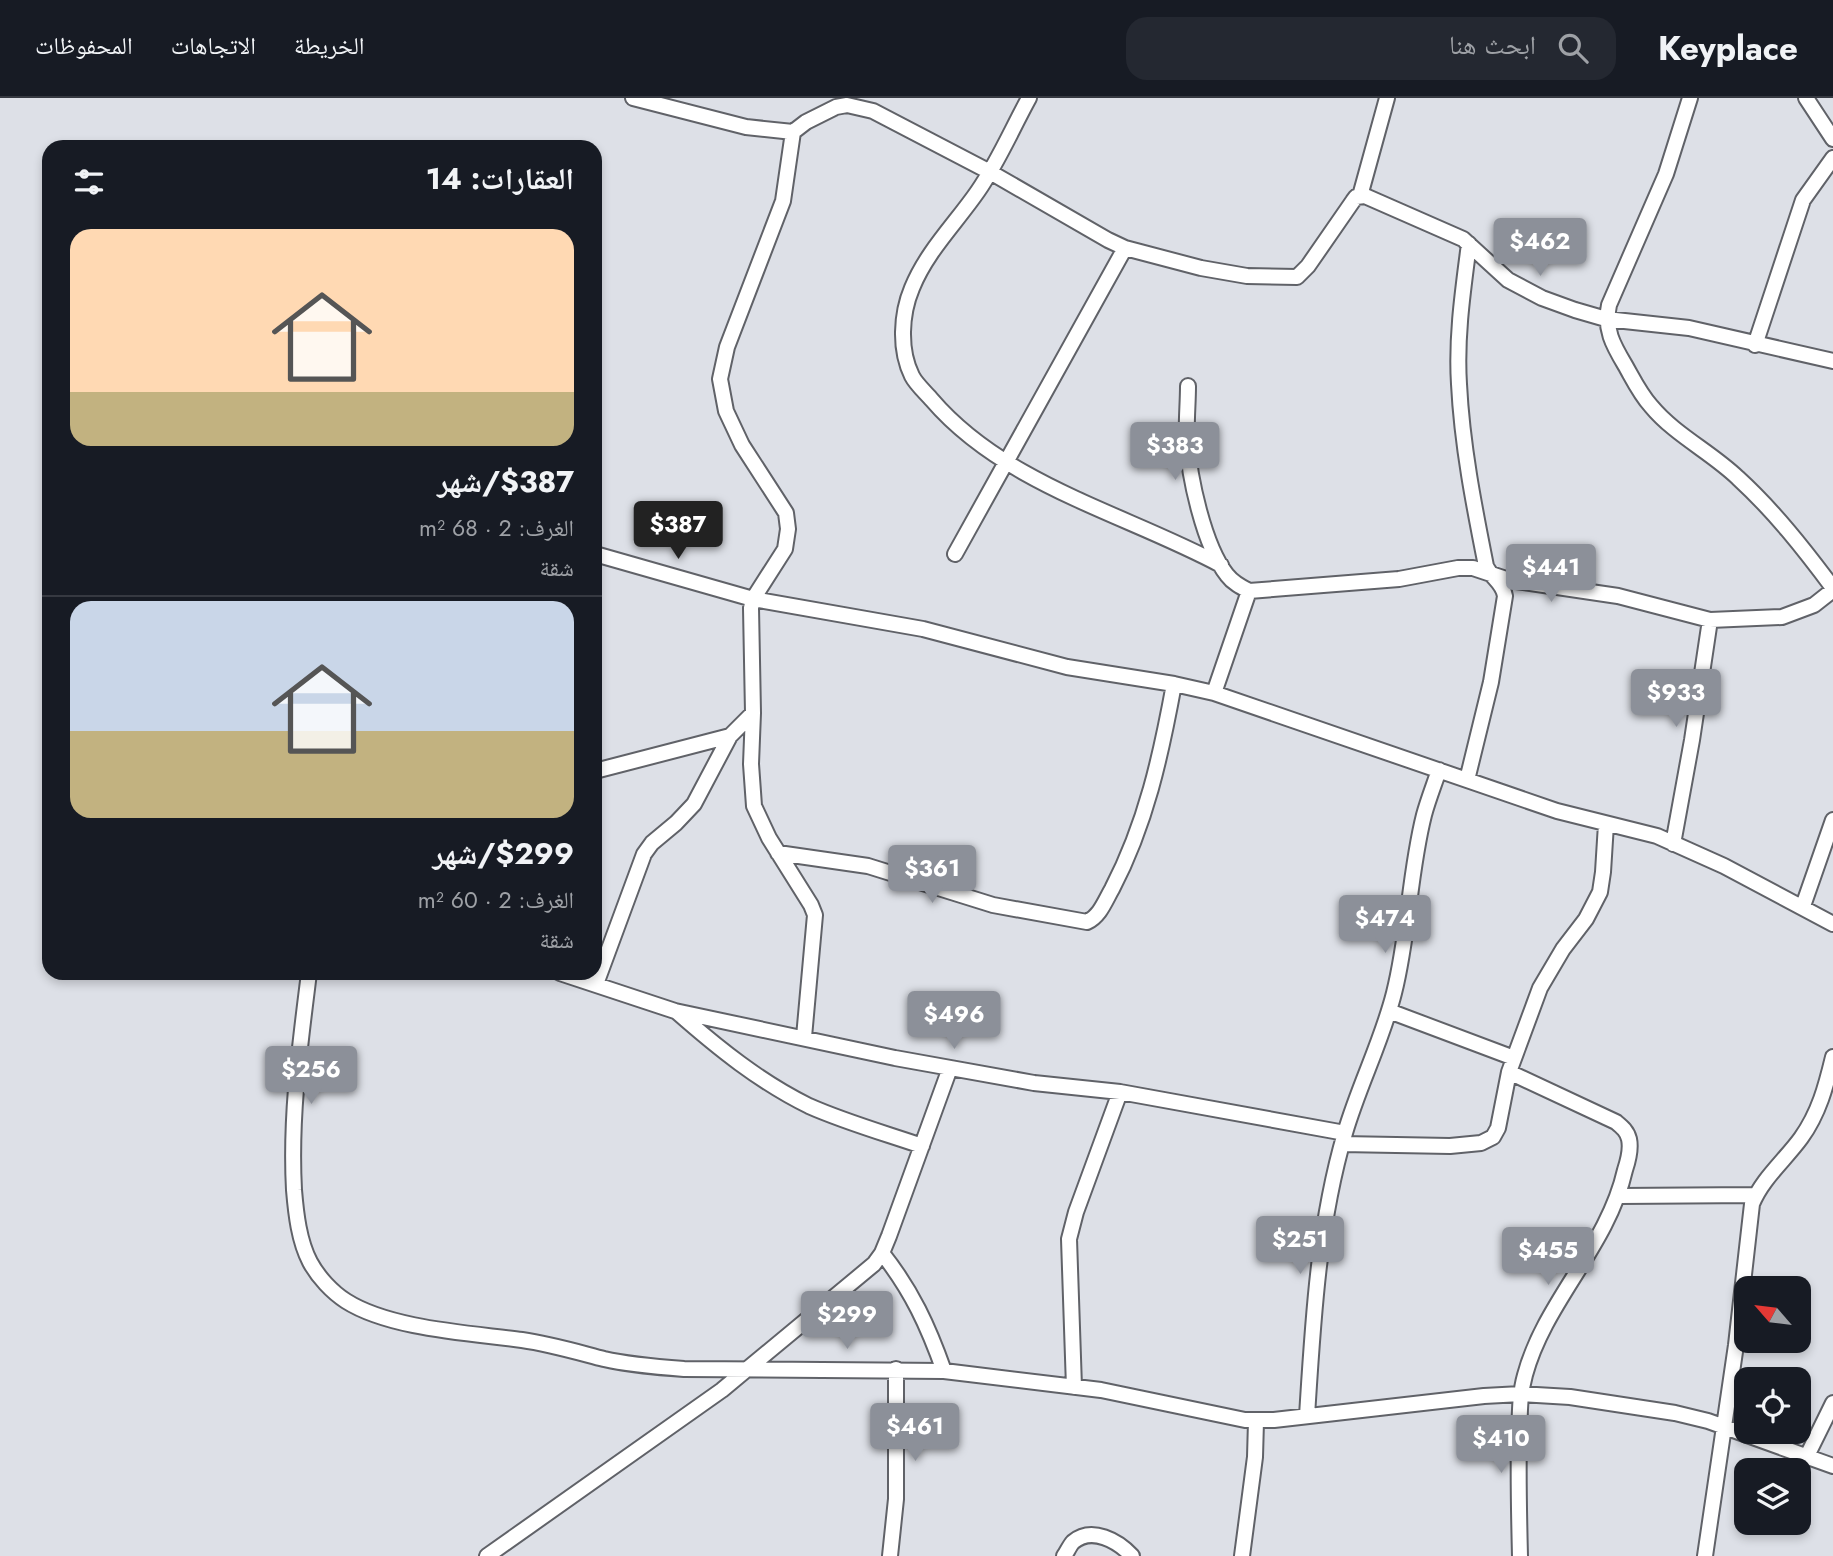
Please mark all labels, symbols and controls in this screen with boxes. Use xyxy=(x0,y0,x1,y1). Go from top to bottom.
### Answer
search box xyxy=(1126,17,1616,80)
text: Keyplace xyxy=(1658,25,1798,72)
text: ابحث هنا xyxy=(1449,26,1536,64)
text: المحفوظات xyxy=(35,28,133,63)
text: الاتجاهات xyxy=(171,28,256,63)
text: الخريطة xyxy=(294,28,365,63)
icon: search xyxy=(1554,29,1592,67)
text: العقارات: 14 xyxy=(426,157,574,200)
icon: filters xyxy=(70,163,108,201)
pin: $462 xyxy=(1499,218,1581,278)
text: $462 xyxy=(1510,224,1570,258)
icon: home xyxy=(259,274,385,400)
pin: $383 xyxy=(1134,422,1216,482)
text: $383 xyxy=(1146,428,1204,462)
text: $387/شهر xyxy=(437,460,574,503)
pin: $387 xyxy=(637,502,719,561)
text: $387 xyxy=(650,507,706,541)
text: الغرف: 2 · 68 m² xyxy=(419,511,574,545)
pin: $441 xyxy=(1510,545,1592,604)
text: $441 xyxy=(1522,550,1580,584)
text: شقة xyxy=(540,551,574,585)
icon: home xyxy=(259,646,385,772)
pin: $933 xyxy=(1635,670,1717,729)
text: $933 xyxy=(1647,675,1705,709)
text: $299/شهر xyxy=(433,832,574,875)
pin: $361 xyxy=(891,846,973,905)
text: $361 xyxy=(904,851,960,885)
text: الغرف: 2 · 60 m² xyxy=(418,883,574,917)
pin: $474 xyxy=(1344,896,1426,955)
text: $474 xyxy=(1355,901,1415,935)
text: شقة xyxy=(540,923,574,957)
pin: $496 xyxy=(913,992,995,1051)
text: $496 xyxy=(923,997,985,1031)
pin: $256 xyxy=(270,1046,352,1106)
text: $256 xyxy=(281,1052,341,1086)
pin: $251 xyxy=(1259,1216,1341,1276)
text: $251 xyxy=(1272,1222,1328,1256)
pin: $455 xyxy=(1507,1228,1589,1287)
text: $455 xyxy=(1518,1233,1578,1267)
north arrow xyxy=(1734,1276,1811,1353)
map controls xyxy=(1734,1276,1811,1535)
pin: $299 xyxy=(806,1292,888,1351)
text: $299 xyxy=(817,1297,877,1331)
button: locate xyxy=(1734,1367,1811,1444)
pin: $461 xyxy=(874,1404,956,1463)
text: $461 xyxy=(886,1409,944,1443)
pin: $410 xyxy=(1460,1416,1542,1475)
text: $410 xyxy=(1472,1421,1530,1455)
button: layers xyxy=(1734,1458,1811,1535)

